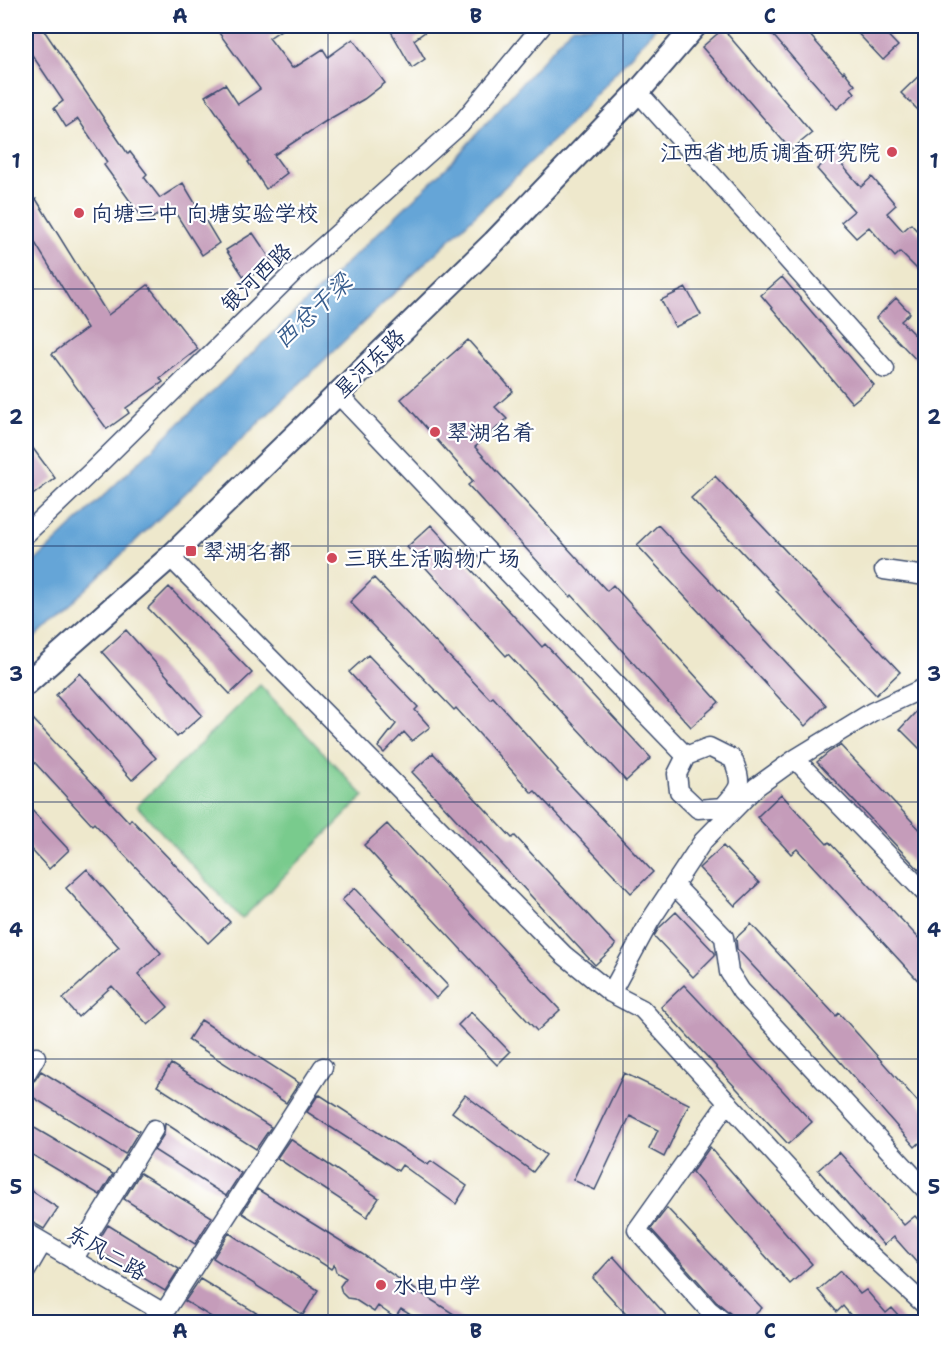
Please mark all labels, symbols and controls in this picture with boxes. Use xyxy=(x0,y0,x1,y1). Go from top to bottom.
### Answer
text: A xyxy=(172,3,188,29)
text: B xyxy=(470,3,482,29)
text: C xyxy=(764,3,776,29)
place label: 江西省地质调查研究院 xyxy=(660,138,880,167)
marker: 江西省地质调查研究院 xyxy=(885,145,899,159)
text: 1 xyxy=(11,148,21,174)
text: 1 xyxy=(929,148,939,174)
place label: 向塘三中 向塘实验学校 xyxy=(91,199,319,228)
marker: 向塘三中 向塘实验学校 xyxy=(72,206,86,220)
street label: 银河西路 xyxy=(215,236,298,318)
water label: 西总干梁 xyxy=(267,265,360,355)
street label: 星河东路 xyxy=(328,322,411,404)
text: 2 xyxy=(9,404,23,430)
text: 2 xyxy=(927,404,941,430)
place label: 翠湖名肴 xyxy=(447,418,535,447)
marker: 翠湖名肴 xyxy=(428,425,442,439)
place label: 翠湖名都 xyxy=(203,537,291,566)
marker: 翠湖名都 xyxy=(184,544,198,558)
place label: 三联生活购物广场 xyxy=(344,544,520,573)
marker: 三联生活购物广场 xyxy=(325,551,339,565)
text: 3 xyxy=(9,661,23,687)
text: 3 xyxy=(927,661,941,687)
text: 4 xyxy=(9,917,23,943)
text: 4 xyxy=(927,917,941,943)
text: 5 xyxy=(10,1174,22,1200)
text: 5 xyxy=(928,1174,940,1200)
street label: 东风二路 xyxy=(61,1218,152,1287)
place label: 水电中学 xyxy=(393,1271,481,1300)
marker: 水电中学 xyxy=(374,1278,388,1292)
text: A xyxy=(172,1318,188,1344)
text: B xyxy=(470,1318,482,1344)
text: C xyxy=(764,1318,776,1344)

